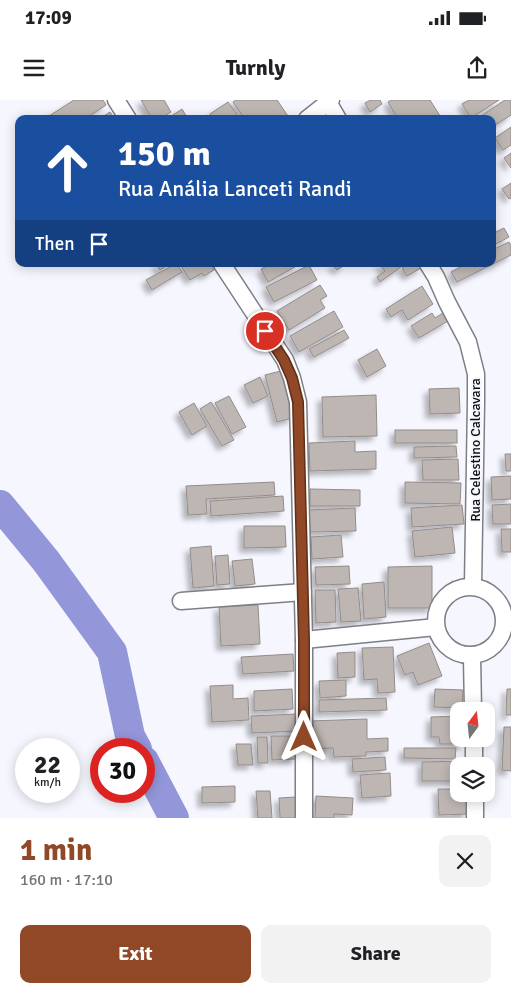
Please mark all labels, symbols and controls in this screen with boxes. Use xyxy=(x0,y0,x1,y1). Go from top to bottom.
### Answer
text: 17:09 xyxy=(25,6,72,30)
icon: menu xyxy=(20,54,48,82)
text: Turnly xyxy=(226,54,285,81)
icon: share xyxy=(463,54,491,82)
text: 150 m xyxy=(118,132,211,175)
icon: ahead xyxy=(35,135,100,200)
text: Rua Anália Lanceti Randi xyxy=(118,175,352,202)
icon: arrive xyxy=(85,230,113,258)
text: Then xyxy=(35,232,75,256)
pin xyxy=(244,310,286,352)
icon: arrive xyxy=(251,317,279,345)
street label: Rua Celestino Calcavara xyxy=(467,378,484,522)
north arrow xyxy=(450,702,495,748)
map controls xyxy=(450,702,495,802)
position arrow xyxy=(277,710,329,762)
speed limit sign: 30 xyxy=(90,738,155,803)
text: 22 xyxy=(34,749,61,780)
button: layers xyxy=(450,757,495,802)
text: km/h xyxy=(34,775,61,790)
text: 1 min xyxy=(20,832,92,869)
button: close xyxy=(439,835,491,887)
text: 160 m · 17:10 xyxy=(20,870,113,890)
button: Exit xyxy=(20,925,251,983)
button: Share xyxy=(261,925,491,983)

